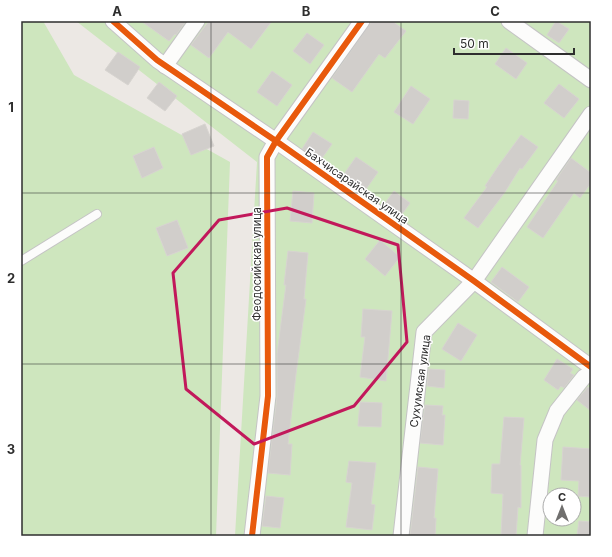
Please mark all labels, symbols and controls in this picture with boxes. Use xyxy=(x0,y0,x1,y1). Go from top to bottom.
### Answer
text: A xyxy=(112,3,122,19)
text: B xyxy=(302,3,311,19)
text: C xyxy=(490,3,500,19)
scale bar xyxy=(454,30,574,56)
text: 50 m xyxy=(460,36,489,51)
text: 1 xyxy=(8,99,14,115)
street label: Бахчисарайская улица xyxy=(303,145,411,227)
street label: Феодосийская улица xyxy=(250,207,264,321)
text: 2 xyxy=(7,270,15,286)
street label: Сухумская улица xyxy=(407,334,433,428)
text: 3 xyxy=(7,441,15,457)
north arrow xyxy=(542,487,582,527)
text: С xyxy=(558,490,566,504)

